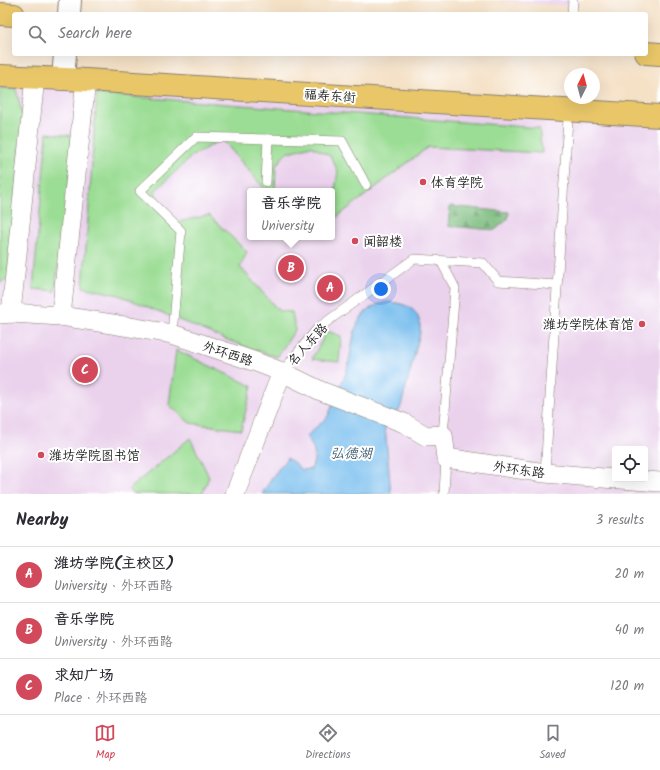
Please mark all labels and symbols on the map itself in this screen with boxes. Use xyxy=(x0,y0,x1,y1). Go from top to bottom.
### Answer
north arrow xyxy=(564,68,600,104)
street label: 福寿东街 xyxy=(303,84,357,109)
place label: 体育学院 xyxy=(431,173,483,194)
marker: 体育学院 xyxy=(418,177,428,187)
place label: 闻韶楼 xyxy=(363,232,402,253)
marker: 闻韶楼 xyxy=(350,236,360,246)
pin: B xyxy=(278,253,304,283)
pin: A xyxy=(317,273,343,303)
your location xyxy=(371,279,391,299)
place label: 潍坊学院体育馆 xyxy=(543,315,634,336)
street label: 名人东路 xyxy=(283,319,333,371)
marker: 潍坊学院体育馆 xyxy=(637,319,647,329)
street label: 外环西路 xyxy=(200,336,256,372)
pin: C xyxy=(72,355,98,385)
water label: 弘德湖 xyxy=(330,443,374,465)
place label: 潍坊学院图书馆 xyxy=(49,446,140,467)
marker: 潍坊学院图书馆 xyxy=(36,450,46,460)
street label: 外环东路 xyxy=(492,456,546,485)

